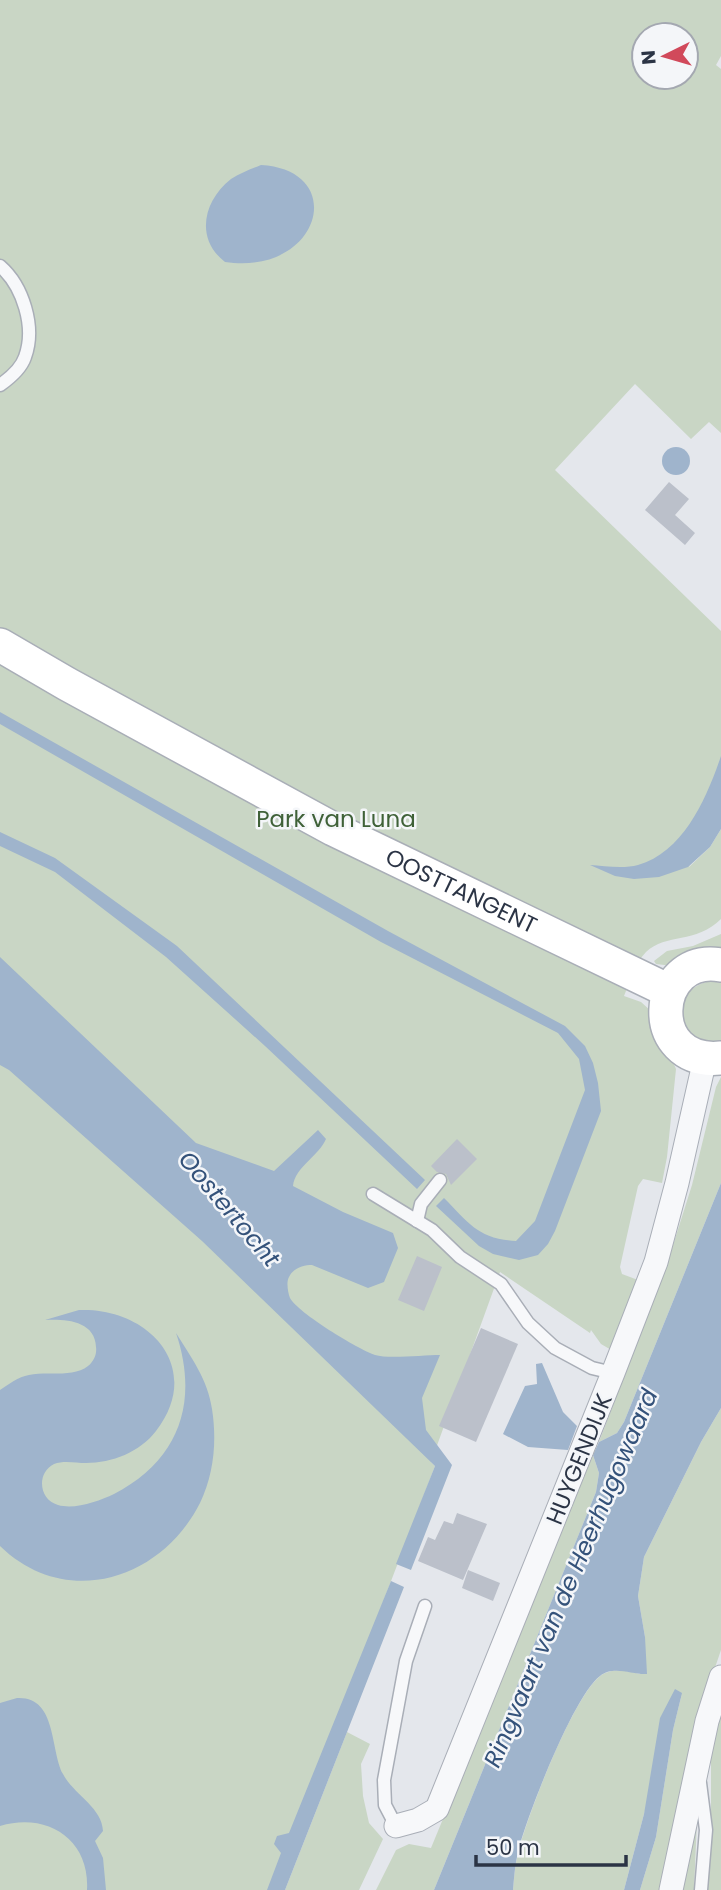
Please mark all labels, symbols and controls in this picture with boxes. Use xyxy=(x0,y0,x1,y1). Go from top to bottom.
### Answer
north arrow xyxy=(630,21,700,91)
text: N xyxy=(634,49,663,66)
park label: Park van Luna xyxy=(256,803,416,835)
street label: OOSTTANGENT xyxy=(380,841,542,941)
water label: Oostertocht xyxy=(171,1144,288,1275)
water label: Ringvaart van de Heerhugowaard xyxy=(476,1383,666,1772)
street label: HUYGENDIJK xyxy=(538,1389,620,1529)
scale bar xyxy=(476,1824,626,1868)
text: 50 m xyxy=(486,1833,540,1862)

